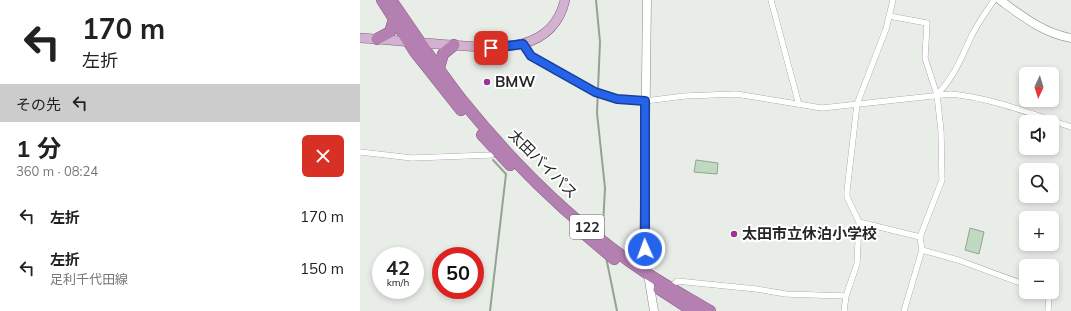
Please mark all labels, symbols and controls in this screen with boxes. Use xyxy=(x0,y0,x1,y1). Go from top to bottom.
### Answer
text: 170 m xyxy=(82,11,165,46)
icon: left xyxy=(16,16,68,68)
pin xyxy=(474,31,508,65)
icon: arrive xyxy=(480,37,502,59)
text: 左折 xyxy=(82,49,118,72)
north arrow xyxy=(1019,67,1059,107)
map controls xyxy=(1019,67,1059,299)
place label: BMW xyxy=(495,72,535,91)
marker: BMW xyxy=(482,77,492,87)
icon: left xyxy=(69,92,91,114)
text: その先 xyxy=(16,95,61,114)
button: sound xyxy=(1019,115,1059,155)
street label: 太田バイパス xyxy=(505,125,582,202)
text: 1 分 xyxy=(16,133,61,163)
button: close xyxy=(302,135,344,177)
text: 360 m · 08:24 xyxy=(16,163,98,179)
button: search xyxy=(1019,163,1059,203)
icon: left xyxy=(16,205,38,227)
text: 170 m xyxy=(300,207,344,226)
text: 左折 xyxy=(50,208,80,227)
button: + xyxy=(1019,211,1059,251)
road number: 122 xyxy=(570,215,604,239)
place label: 太田市立休泊小学校 xyxy=(742,224,877,243)
position arrow xyxy=(624,228,666,270)
marker: 太田市立休泊小学校 xyxy=(729,229,739,239)
speed limit sign: 50 xyxy=(432,247,484,299)
text: 左折 xyxy=(50,250,80,269)
text: 42 xyxy=(386,255,410,280)
icon: left xyxy=(16,257,38,279)
text: 150 m xyxy=(300,259,344,278)
button: − xyxy=(1019,259,1059,299)
text: 足利千代田線 xyxy=(50,271,128,287)
text: km/h xyxy=(387,276,409,289)

